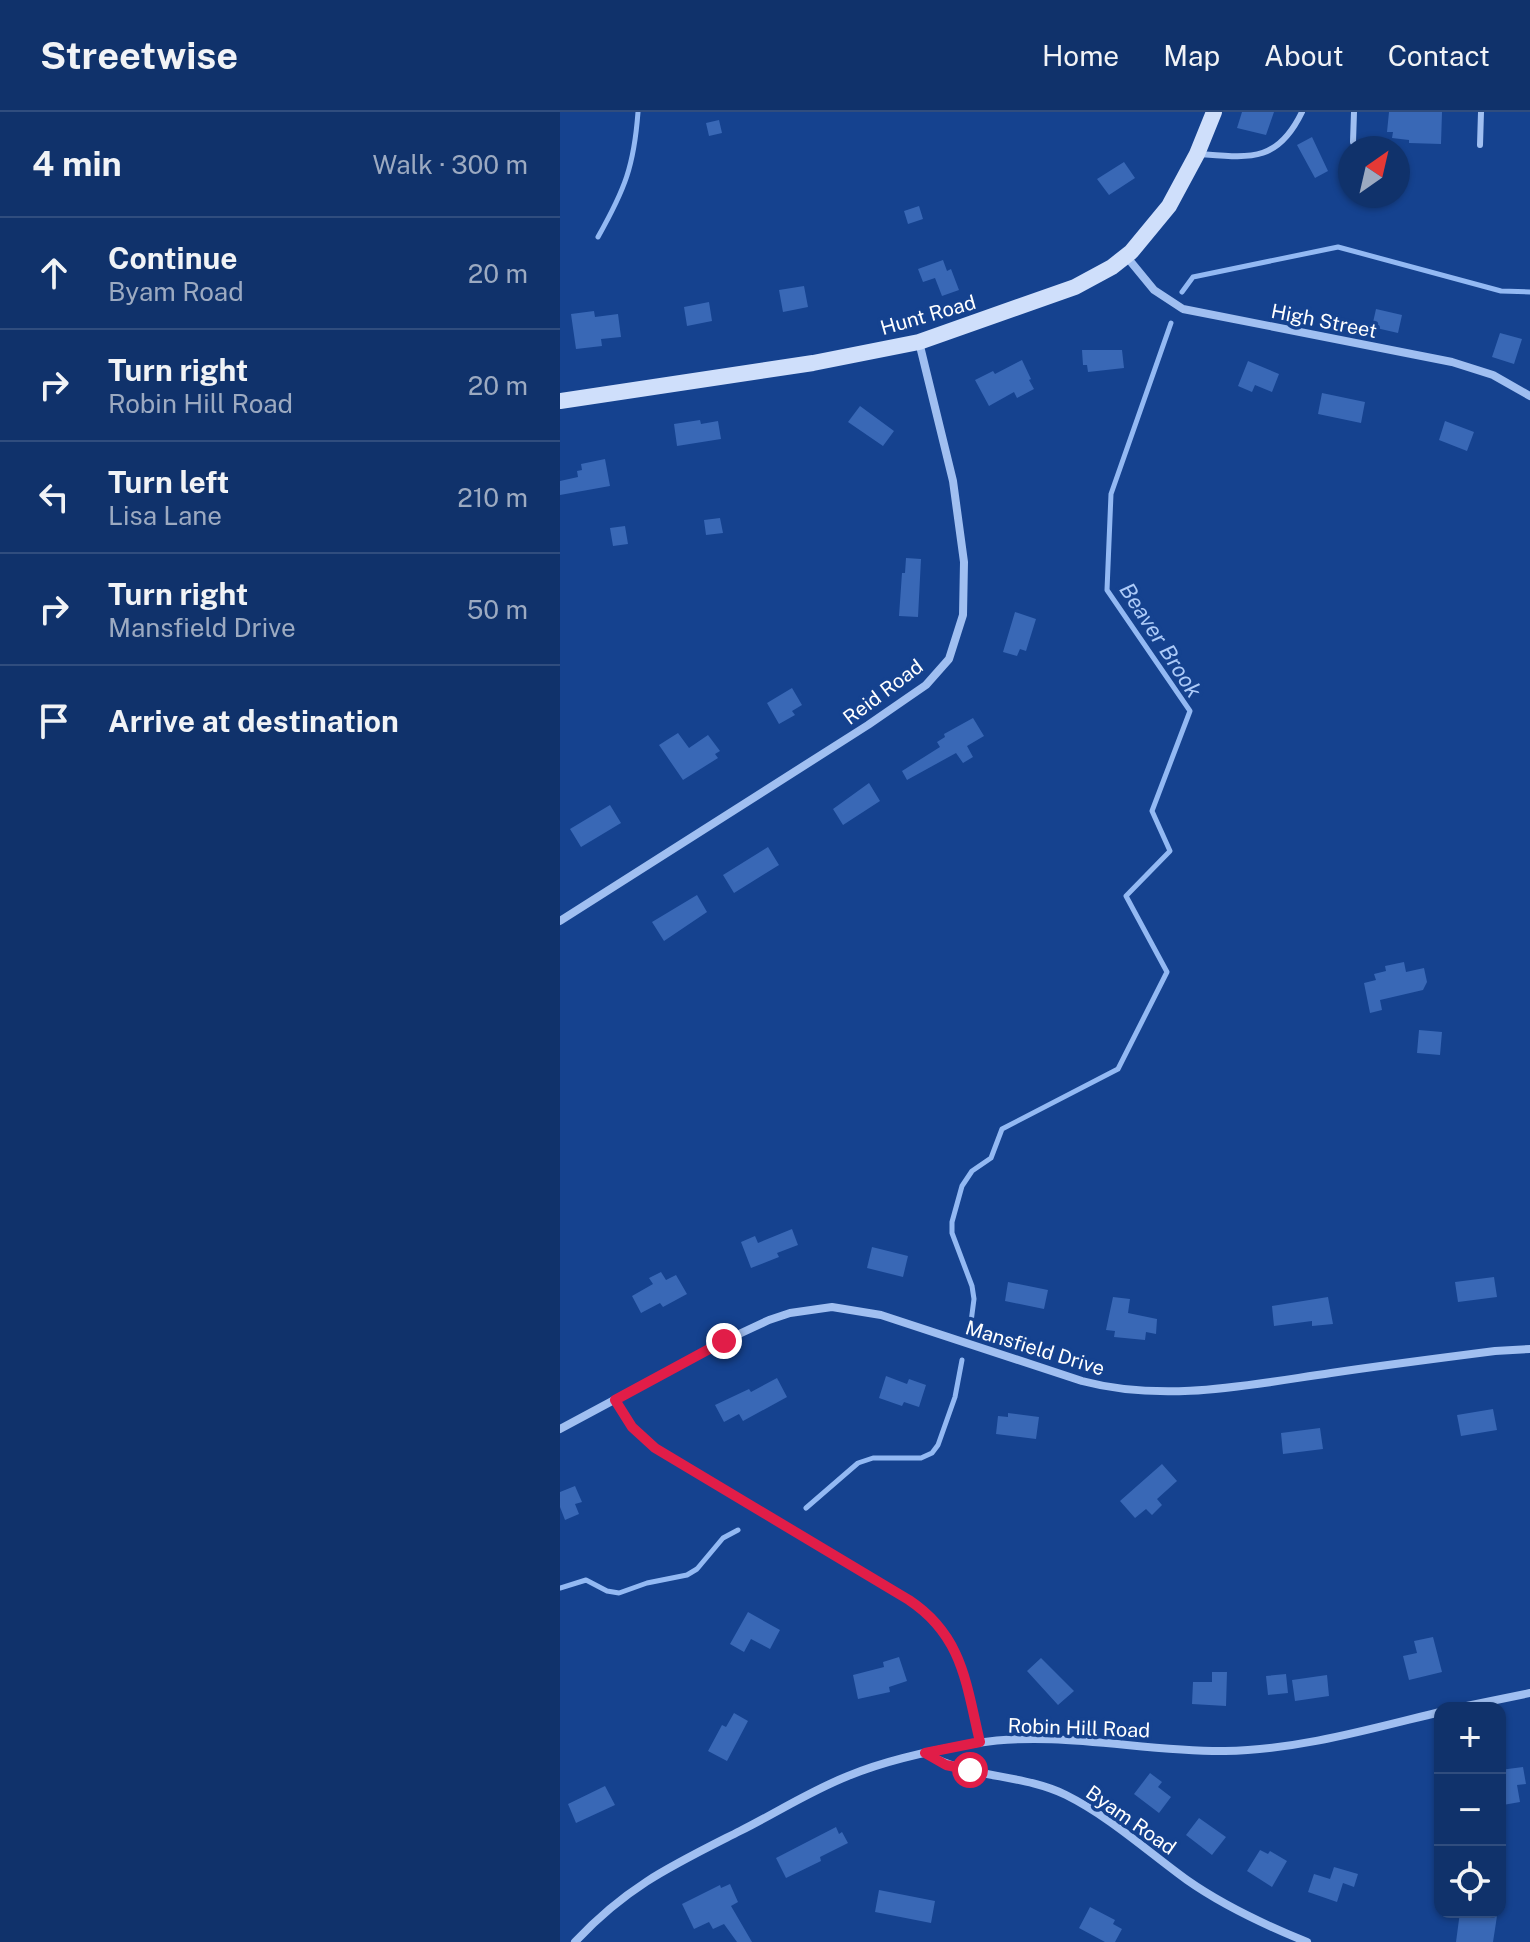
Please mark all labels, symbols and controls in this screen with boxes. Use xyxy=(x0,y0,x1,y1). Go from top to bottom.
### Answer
text: Streetwise xyxy=(40,33,238,78)
text: Home xyxy=(1042,39,1119,72)
text: Map xyxy=(1163,39,1220,72)
text: About xyxy=(1264,39,1344,72)
text: Contact xyxy=(1388,39,1490,72)
north arrow xyxy=(1338,136,1410,208)
text: 4 min xyxy=(32,144,122,184)
text: Walk · 300 m xyxy=(373,149,528,180)
text: Continue xyxy=(108,240,238,276)
icon: ahead xyxy=(32,251,76,295)
text: 20 m xyxy=(468,258,528,289)
text: Byam Road xyxy=(108,276,244,307)
street label: Hunt Road xyxy=(878,290,978,340)
street label: High Street xyxy=(1269,299,1379,343)
text: Turn right xyxy=(108,352,248,388)
icon: right xyxy=(32,363,76,407)
text: 20 m xyxy=(468,370,528,401)
text: Robin Hill Road xyxy=(108,388,293,419)
text: Turn left xyxy=(108,464,229,500)
icon: left xyxy=(32,475,76,519)
text: 210 m xyxy=(457,482,528,513)
text: Lisa Lane xyxy=(108,500,222,531)
text: Turn right xyxy=(108,576,248,612)
water label: Beaver Brook xyxy=(1114,578,1208,702)
icon: right xyxy=(32,587,76,631)
text: 50 m xyxy=(467,594,528,625)
text: Mansfield Drive xyxy=(108,612,296,643)
street label: Reid Road xyxy=(838,654,928,730)
icon: arrive xyxy=(32,699,76,743)
text: Arrive at destination xyxy=(108,703,399,739)
street label: Mansfield Drive xyxy=(962,1315,1108,1381)
route end xyxy=(706,1323,742,1359)
map controls xyxy=(1434,1702,1506,1918)
button: + xyxy=(1434,1702,1506,1774)
street label: Robin Hill Road xyxy=(1007,1714,1151,1742)
route start xyxy=(952,1752,988,1788)
button: − xyxy=(1434,1774,1506,1846)
street label: Byam Road xyxy=(1081,1780,1181,1860)
button: locate xyxy=(1434,1846,1506,1918)

